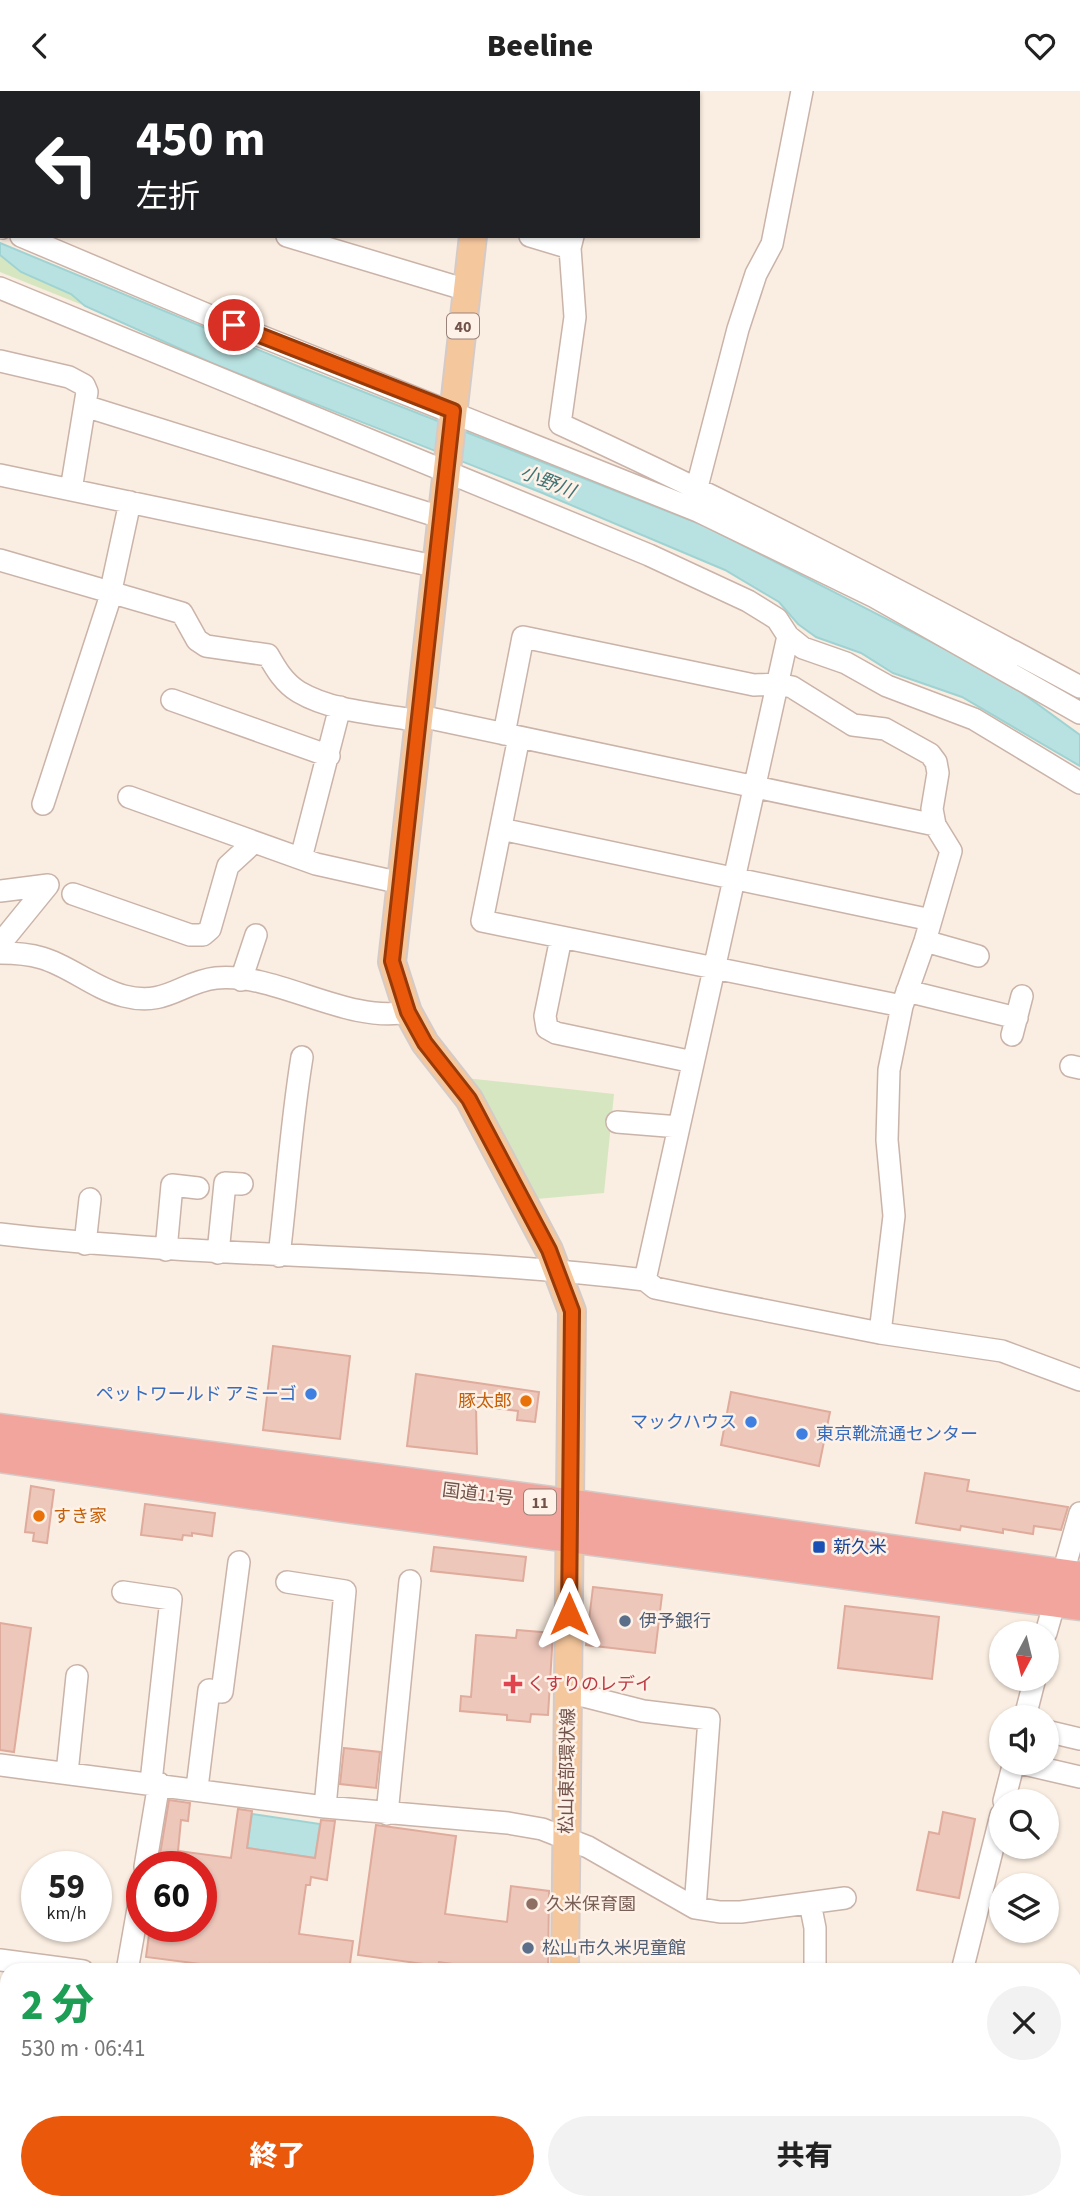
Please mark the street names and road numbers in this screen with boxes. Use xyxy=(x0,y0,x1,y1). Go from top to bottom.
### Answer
road number: 40 xyxy=(447,313,479,338)
street label: 国道11号 xyxy=(441,1478,515,1511)
road number: 11 xyxy=(524,1490,556,1515)
street label: 松山東部環状線 xyxy=(554,1708,581,1834)

